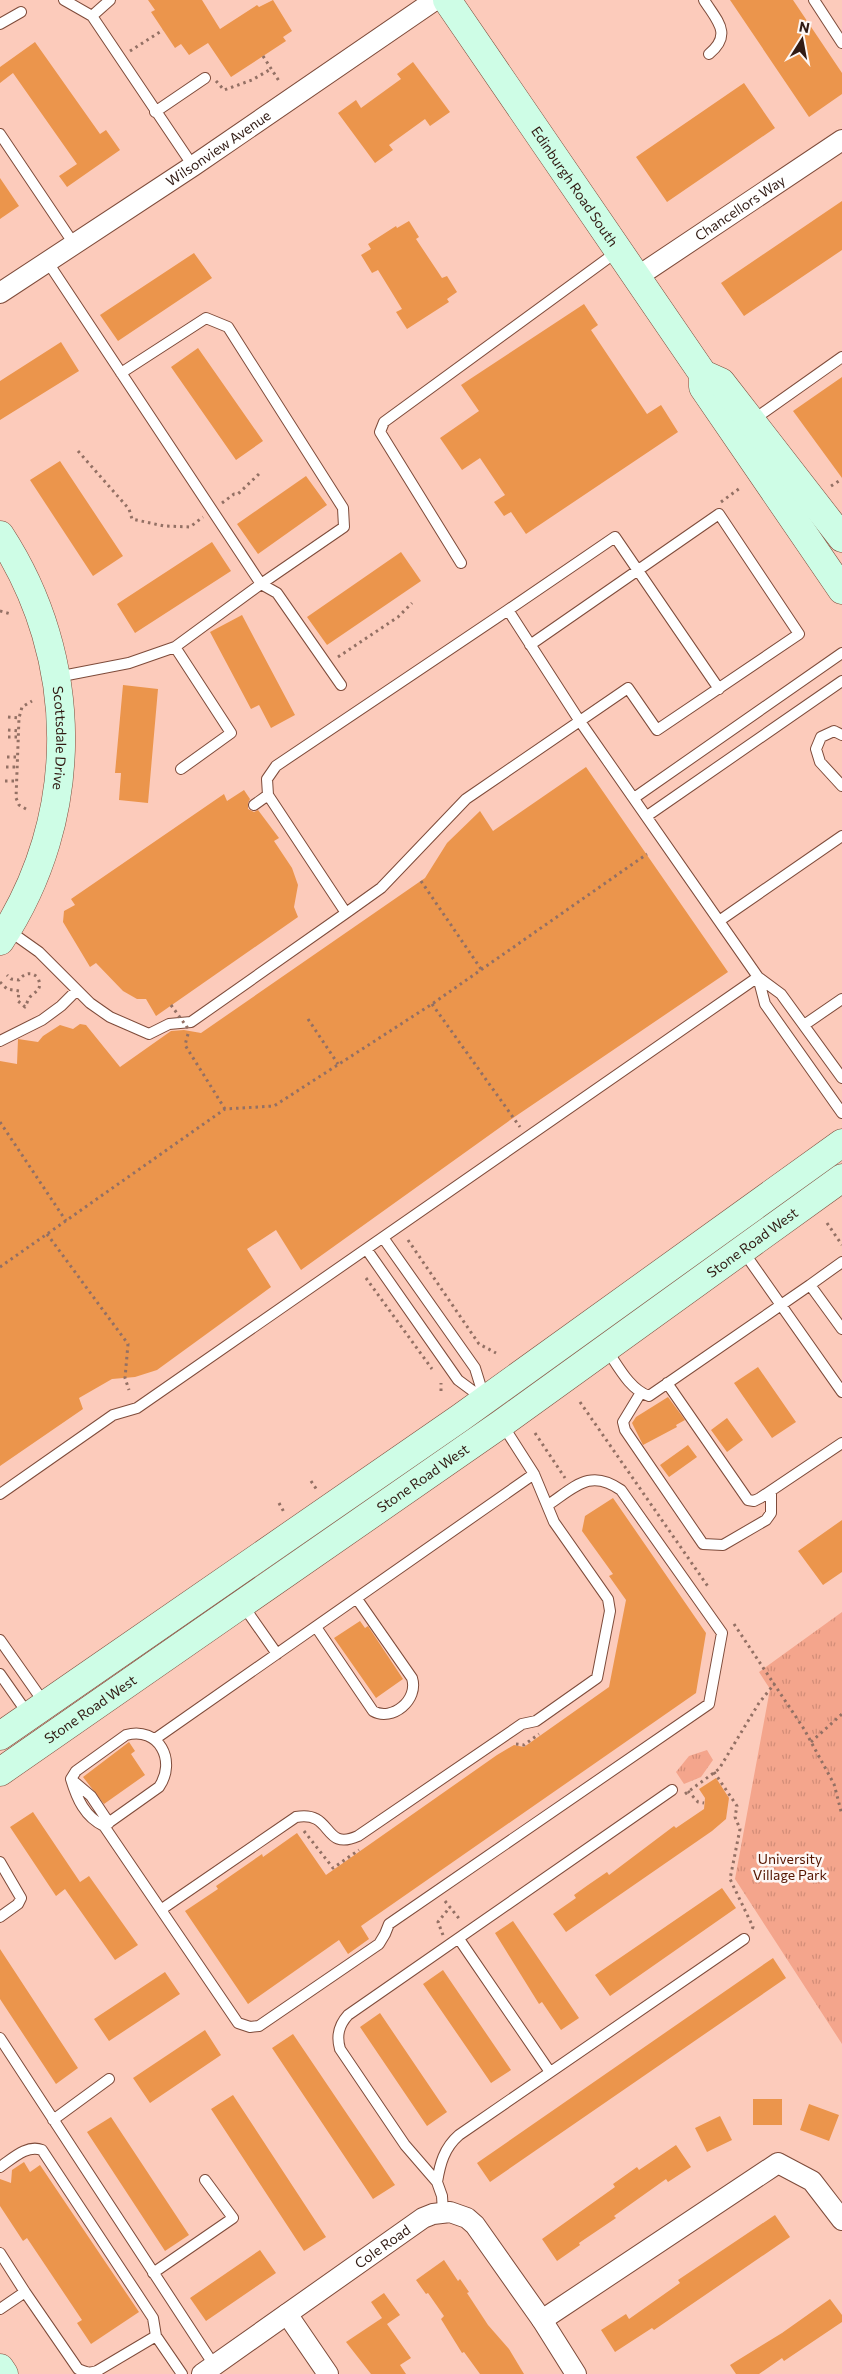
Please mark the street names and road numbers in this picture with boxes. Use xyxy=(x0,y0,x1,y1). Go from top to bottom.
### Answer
street label: Wilsonview Avenue xyxy=(163,106,274,189)
street label: Edinburgh Road South xyxy=(528,123,622,249)
street label: Chancellors Way xyxy=(691,171,788,244)
street label: Scottsdale Drive xyxy=(49,685,70,791)
street label: Stone Road West xyxy=(703,1203,801,1281)
street label: Stone Road West xyxy=(373,1440,472,1516)
street label: Stone Road West xyxy=(41,1671,140,1747)
street label: Cole Road xyxy=(351,2221,413,2272)

